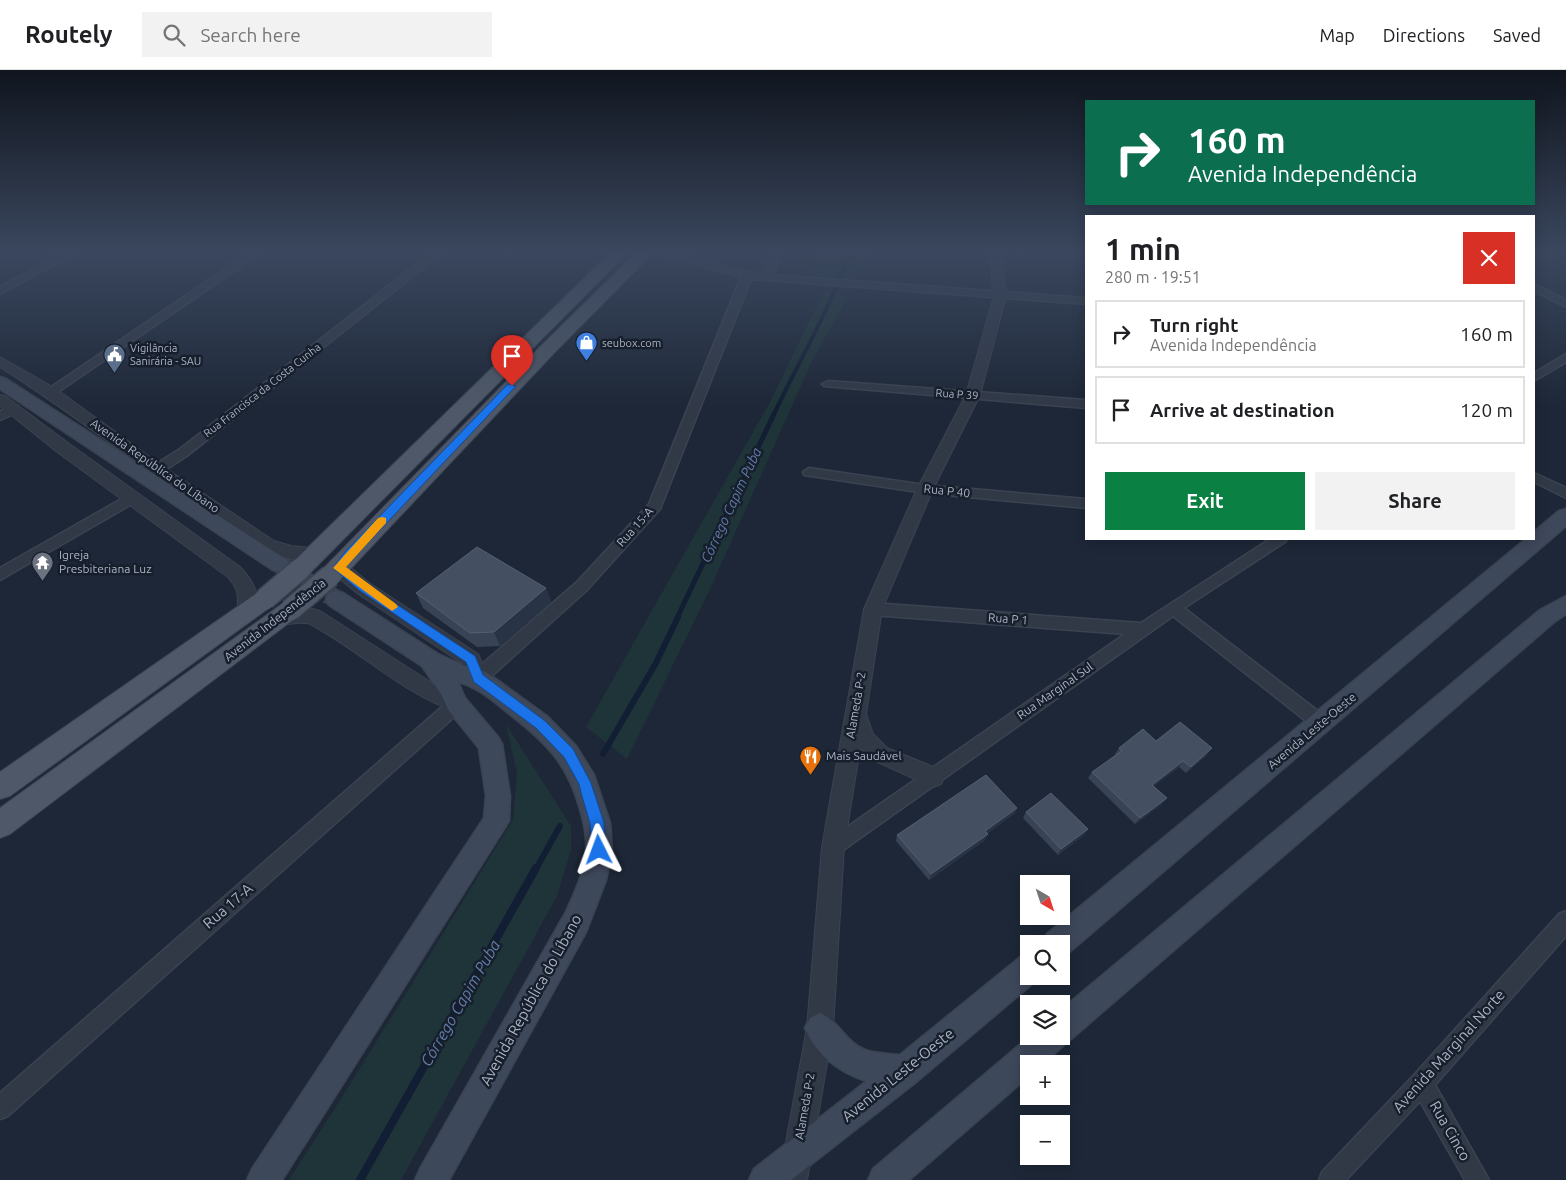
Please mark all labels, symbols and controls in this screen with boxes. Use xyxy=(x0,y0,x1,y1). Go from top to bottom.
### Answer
search box xyxy=(142,12,492,57)
text: Routely xyxy=(25,21,112,48)
icon: search xyxy=(160,21,188,49)
text: Search here xyxy=(200,24,301,46)
text: Map xyxy=(1319,25,1355,45)
text: Directions xyxy=(1383,25,1465,45)
text: Saved xyxy=(1493,25,1541,45)
icon: right xyxy=(1105,120,1170,185)
text: 160 m xyxy=(1188,120,1286,160)
text: Avenida Independência xyxy=(1188,161,1417,186)
text: 1 min xyxy=(1105,232,1181,266)
button: close xyxy=(1463,232,1515,284)
text: 280 m · 19:51 xyxy=(1105,268,1201,286)
text: Turn right xyxy=(1150,314,1238,336)
icon: right xyxy=(1107,320,1135,348)
text: 160 m xyxy=(1460,323,1513,345)
shop icon: seubox.com xyxy=(574,331,598,362)
pin xyxy=(491,335,533,386)
text: Avenida Independência xyxy=(1150,336,1317,354)
place label: seubox.com xyxy=(602,337,661,349)
street label: Rua Francisca da Costa Cunha xyxy=(201,341,323,439)
public building icon: Vigilância Sanirária - SAU xyxy=(102,342,126,373)
place label: Vigilância Sanirária - SAU xyxy=(130,342,201,367)
icon: arrive xyxy=(498,342,526,370)
street label: Rua P 39 xyxy=(935,387,979,401)
icon: arrive xyxy=(1107,396,1135,424)
text: Arrive at destination xyxy=(1150,399,1335,421)
text: 120 m xyxy=(1460,399,1513,421)
street label: Avenida República do Líbano xyxy=(88,416,222,515)
water label: Córrego Capim Puba xyxy=(697,445,765,565)
button: Exit xyxy=(1105,472,1305,530)
button: Share xyxy=(1315,472,1515,530)
street label: Rua P 40 xyxy=(923,482,971,499)
street label: Rua 15-A xyxy=(614,504,656,549)
place label: Igreja Presbiteriana Luz xyxy=(59,548,152,575)
temple icon: Igreja Presbiteriana Luz xyxy=(31,550,55,581)
street label: Avenida Independência xyxy=(221,576,328,663)
street label: Rua P 1 xyxy=(988,611,1028,626)
street label: Rua Marginal Sul xyxy=(1014,660,1095,722)
street label: Alameda P-2 xyxy=(843,671,868,739)
street label: Avenida Leste-Oeste xyxy=(1265,690,1358,771)
restaurant icon: Mais Saudável xyxy=(798,744,822,775)
place label: Mais Saudável xyxy=(826,749,902,762)
position arrow xyxy=(572,823,624,875)
north arrow xyxy=(1020,875,1070,925)
map controls xyxy=(1020,875,1070,1165)
street label: Rua 17-A xyxy=(199,879,256,932)
street label: Avenida República do Líbano xyxy=(476,911,585,1088)
button: search xyxy=(1020,935,1070,985)
water label: Córrego Capim Puba xyxy=(417,936,504,1069)
street label: Avenida Marginal Norte xyxy=(1389,986,1508,1115)
button: layers xyxy=(1020,995,1070,1045)
street label: Avenida Leste-Oeste xyxy=(838,1024,957,1125)
button: + xyxy=(1020,1055,1070,1105)
street label: Alameda P-2 xyxy=(792,1072,817,1140)
street label: Rua Cinco xyxy=(1427,1098,1474,1164)
button: − xyxy=(1020,1115,1070,1165)

